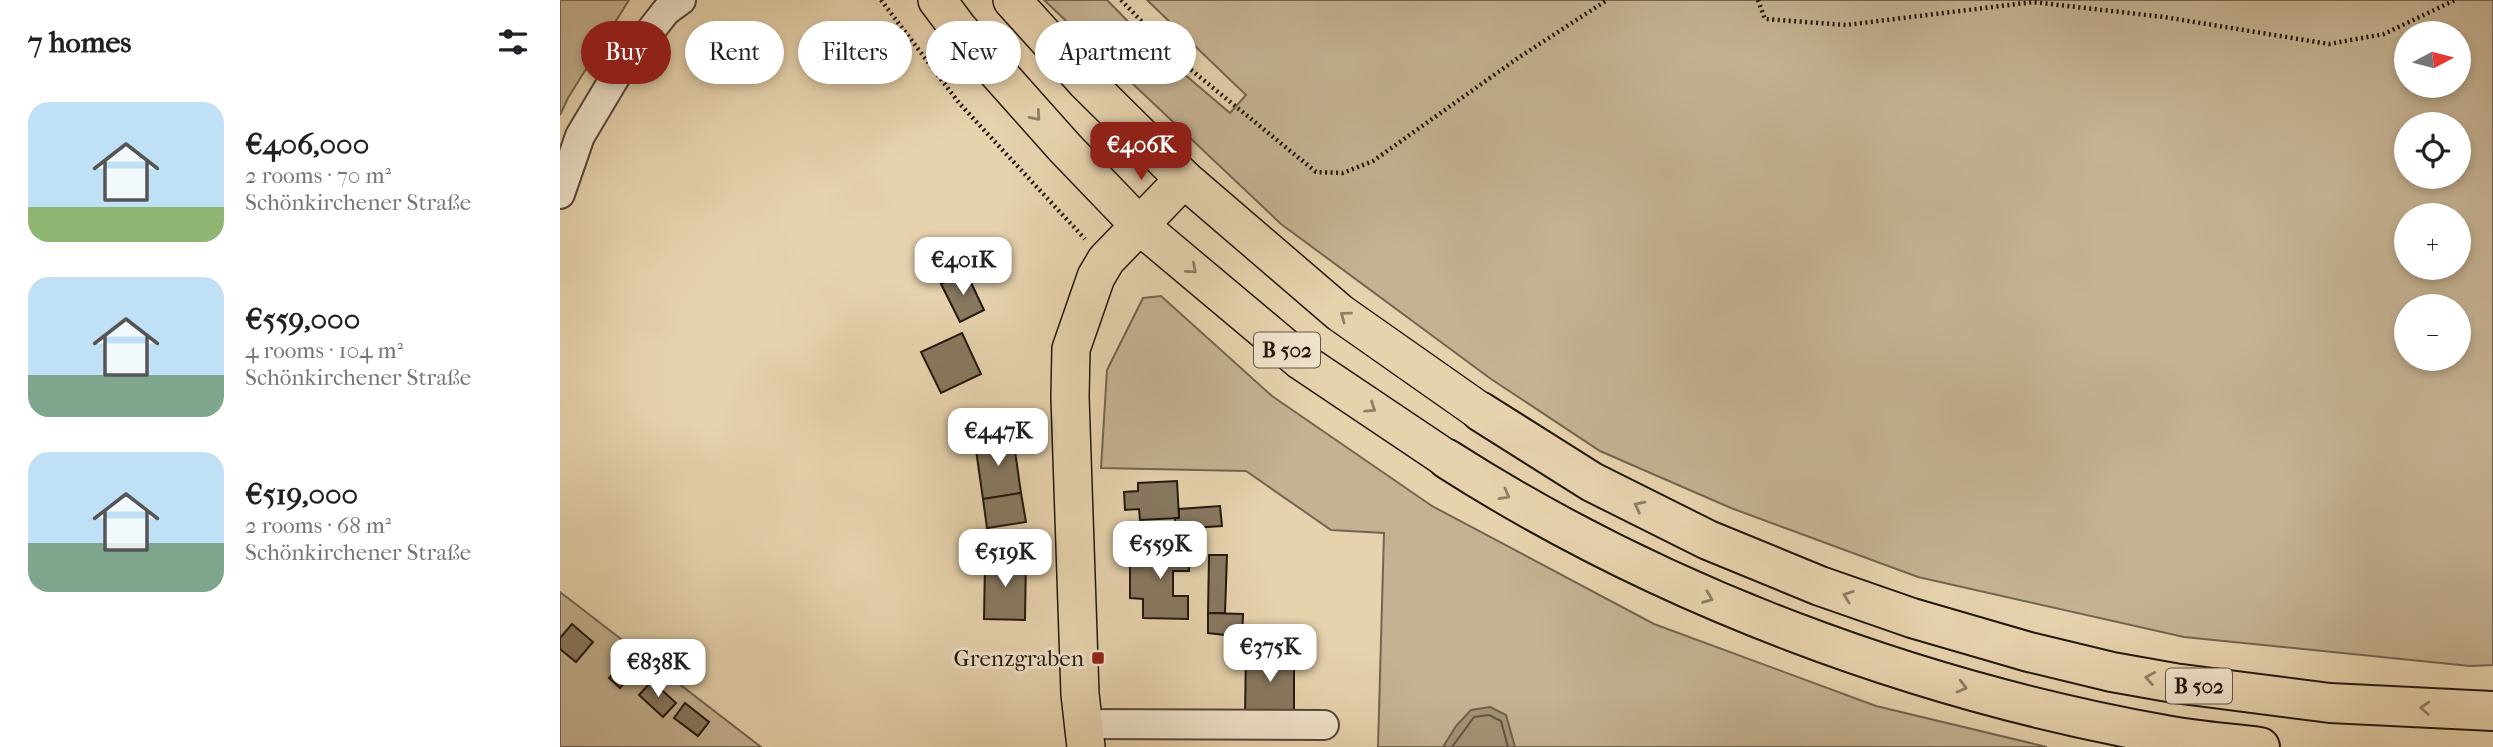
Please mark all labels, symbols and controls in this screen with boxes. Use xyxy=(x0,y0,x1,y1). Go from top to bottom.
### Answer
chip: Buy xyxy=(581,21,671,84)
chip: Rent xyxy=(685,21,784,84)
chip: Filters xyxy=(798,21,912,84)
chip: New xyxy=(926,21,1021,84)
chip: Apartment xyxy=(1035,21,1196,84)
north arrow xyxy=(2394,21,2471,98)
map controls xyxy=(2394,21,2471,371)
icon: filters xyxy=(494,23,532,61)
text: 7 homes xyxy=(28,25,131,60)
one-way arrow xyxy=(1028,108,1040,121)
button: locate xyxy=(2394,112,2471,189)
pin: €406K xyxy=(1092,122,1190,182)
text: €406,000 xyxy=(245,127,369,162)
icon: home xyxy=(84,130,168,214)
text: €406K xyxy=(1106,131,1176,158)
text: 2 rooms · 70 m² xyxy=(245,162,391,189)
text: Schönkirchener Straße xyxy=(245,189,471,216)
button: + xyxy=(2394,203,2471,280)
pin: €401K xyxy=(914,238,1012,297)
text: €401K xyxy=(931,246,995,273)
one-way arrow xyxy=(1183,261,1196,273)
button: − xyxy=(2394,294,2471,371)
text: €559,000 xyxy=(245,302,360,337)
icon: home xyxy=(84,305,168,389)
one-way arrow xyxy=(1340,311,1353,324)
road number: B 502 xyxy=(1254,332,1320,368)
text: 4 rooms · 104 m² xyxy=(245,337,403,364)
text: Schönkirchener Straße xyxy=(245,364,471,391)
one-way arrow xyxy=(1364,400,1377,413)
pin: €447K xyxy=(949,408,1047,468)
text: €447K xyxy=(964,417,1032,444)
text: €519,000 xyxy=(245,477,358,512)
icon: home xyxy=(84,480,168,564)
one-way arrow xyxy=(1498,486,1511,500)
one-way arrow xyxy=(1634,500,1646,514)
text: 2 rooms · 68 m² xyxy=(245,512,391,539)
pin: €559K xyxy=(1111,522,1209,581)
pin: €519K xyxy=(956,530,1054,589)
text: €559K xyxy=(1129,530,1191,557)
text: €519K xyxy=(975,538,1035,565)
text: Schönkirchener Straße xyxy=(245,539,471,566)
one-way arrow xyxy=(1701,589,1713,603)
one-way arrow xyxy=(1843,590,1855,604)
pin: €375K xyxy=(1221,624,1319,684)
text: €375K xyxy=(1240,633,1300,660)
pin: €838K xyxy=(609,640,707,699)
place label: Grenzgraben xyxy=(954,645,1085,672)
text: €838K xyxy=(627,648,689,675)
marker: Grenzgraben xyxy=(1090,650,1106,666)
road number: B 502 xyxy=(2166,668,2232,704)
one-way arrow xyxy=(2144,671,2156,686)
one-way arrow xyxy=(1956,679,1968,693)
one-way arrow xyxy=(2419,701,2430,716)

